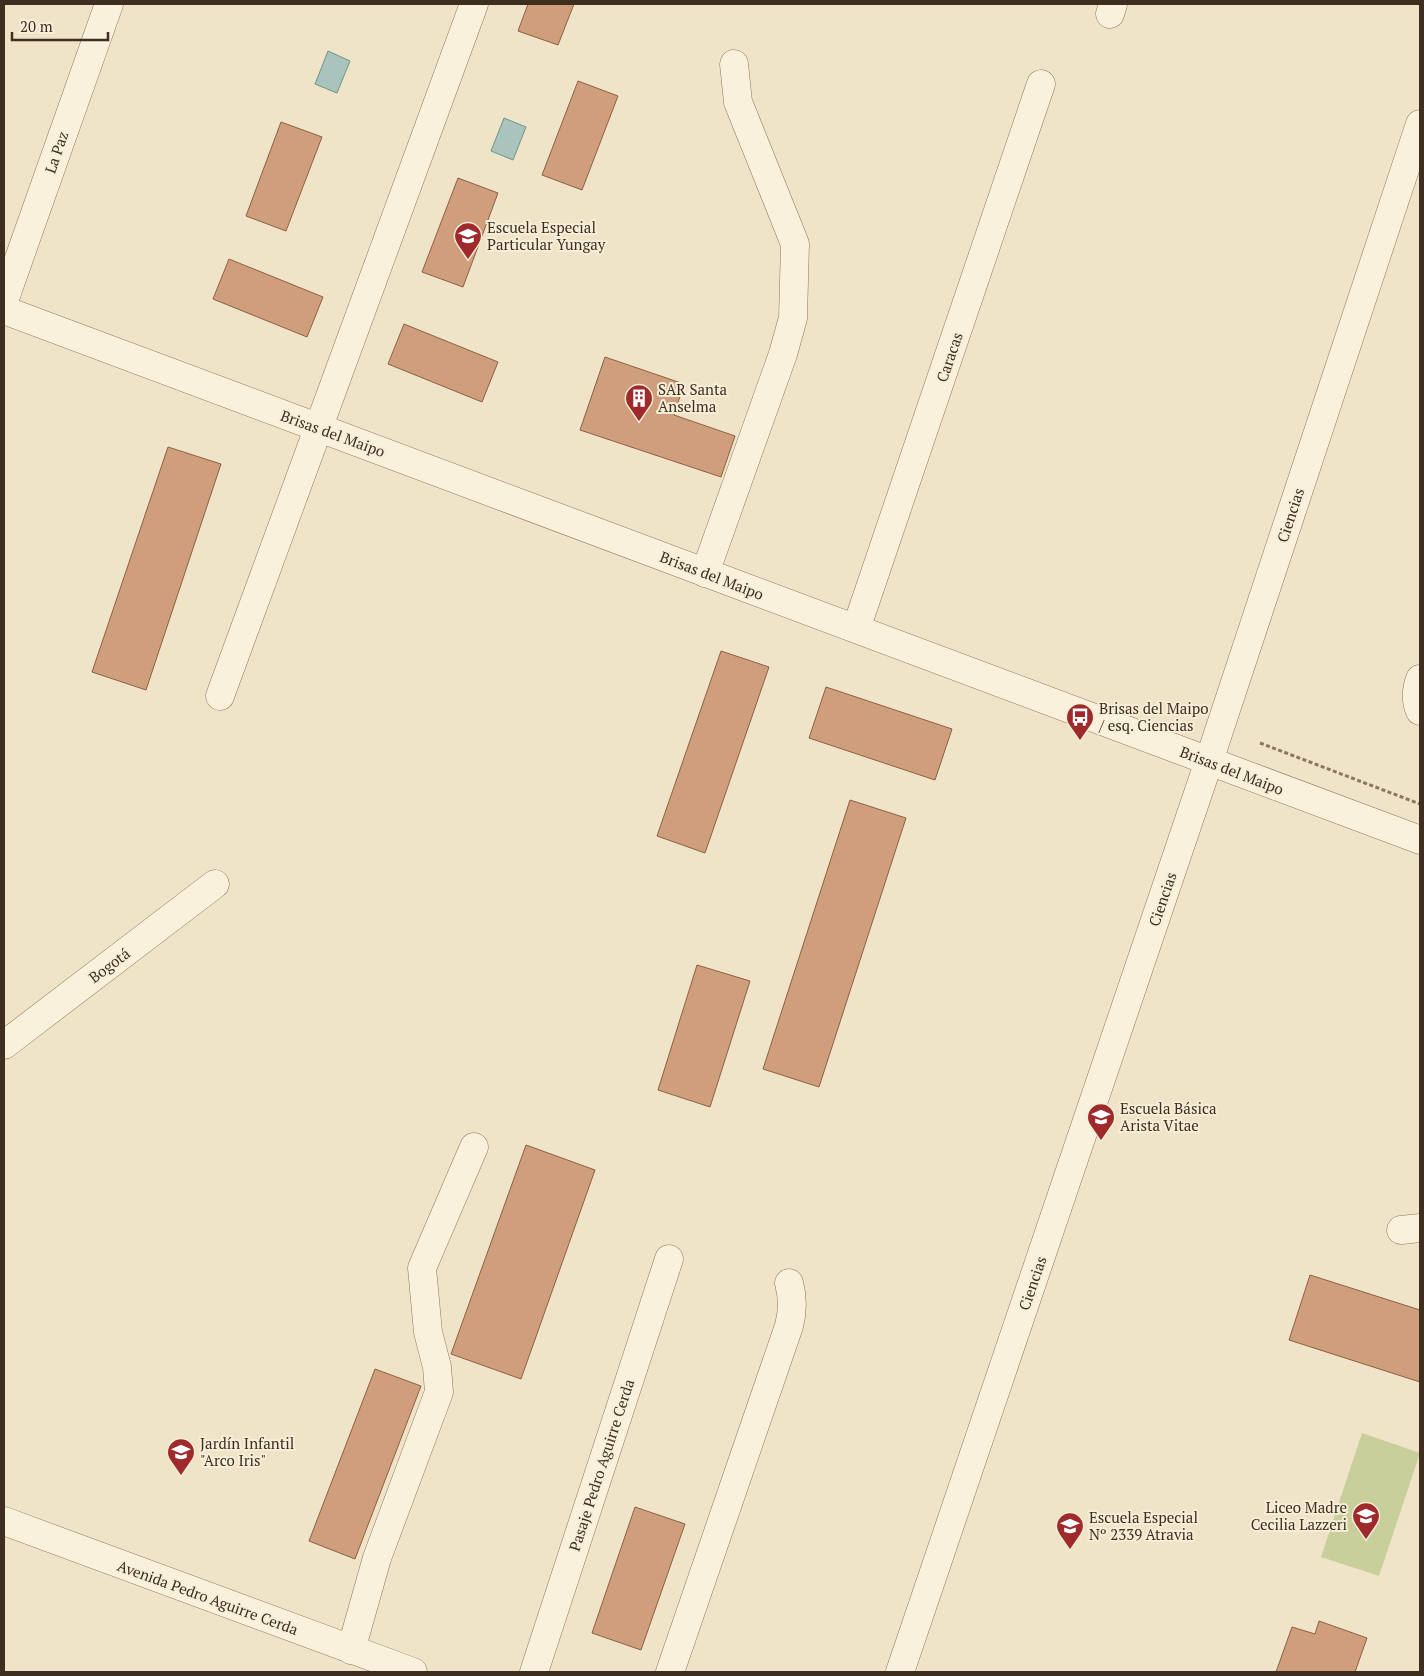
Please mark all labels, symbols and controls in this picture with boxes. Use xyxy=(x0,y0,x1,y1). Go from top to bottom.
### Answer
scale bar xyxy=(12,10,109,42)
text: 20 m xyxy=(20,16,53,36)
street label: La Paz xyxy=(39,128,73,176)
place label: Escuela Especial Particular Yungay xyxy=(487,217,606,254)
school or university icon: Escuela Especial Particular Yungay xyxy=(453,221,483,260)
street label: Caracas xyxy=(931,329,967,385)
place label: SAR Santa Anselma xyxy=(658,379,728,416)
building icon: SAR Santa Anselma xyxy=(624,383,654,422)
street label: Brisas del Maipo xyxy=(278,405,388,461)
street label: Ciencias xyxy=(1272,485,1308,545)
street label: Brisas del Maipo xyxy=(657,546,767,604)
place label: Brisas del Maipo / esq. Ciencias xyxy=(1098,698,1209,735)
bus stop icon: Brisas del Maipo / esq. Ciencias xyxy=(1065,702,1095,741)
street label: Brisas del Maipo xyxy=(1177,741,1287,799)
street label: Ciencias xyxy=(1143,869,1181,929)
street label: Bogotá xyxy=(84,943,134,987)
place label: Escuela Básica Arista Vitae xyxy=(1120,1098,1217,1135)
school or university icon: Escuela Básica Arista Vitae xyxy=(1086,1102,1116,1141)
street label: Ciencias xyxy=(1013,1253,1051,1313)
street label: Pasaje Pedro Aguirre Cerda xyxy=(564,1376,638,1554)
place label: Jardín Infantil "Arco Iris" xyxy=(200,1433,294,1470)
school or university icon: Jardín Infantil "Arco Iris" xyxy=(166,1437,196,1476)
place label: Liceo Madre Cecilia Lazzeri xyxy=(1251,1497,1347,1534)
school or university icon: Liceo Madre Cecilia Lazzeri xyxy=(1351,1501,1381,1540)
place label: Escuela Especial Nº 2339 Atravia xyxy=(1089,1507,1198,1544)
school or university icon: Escuela Especial Nº 2339 Atravia xyxy=(1055,1511,1085,1550)
street label: Avenida Pedro Aguirre Cerda xyxy=(115,1555,301,1639)

